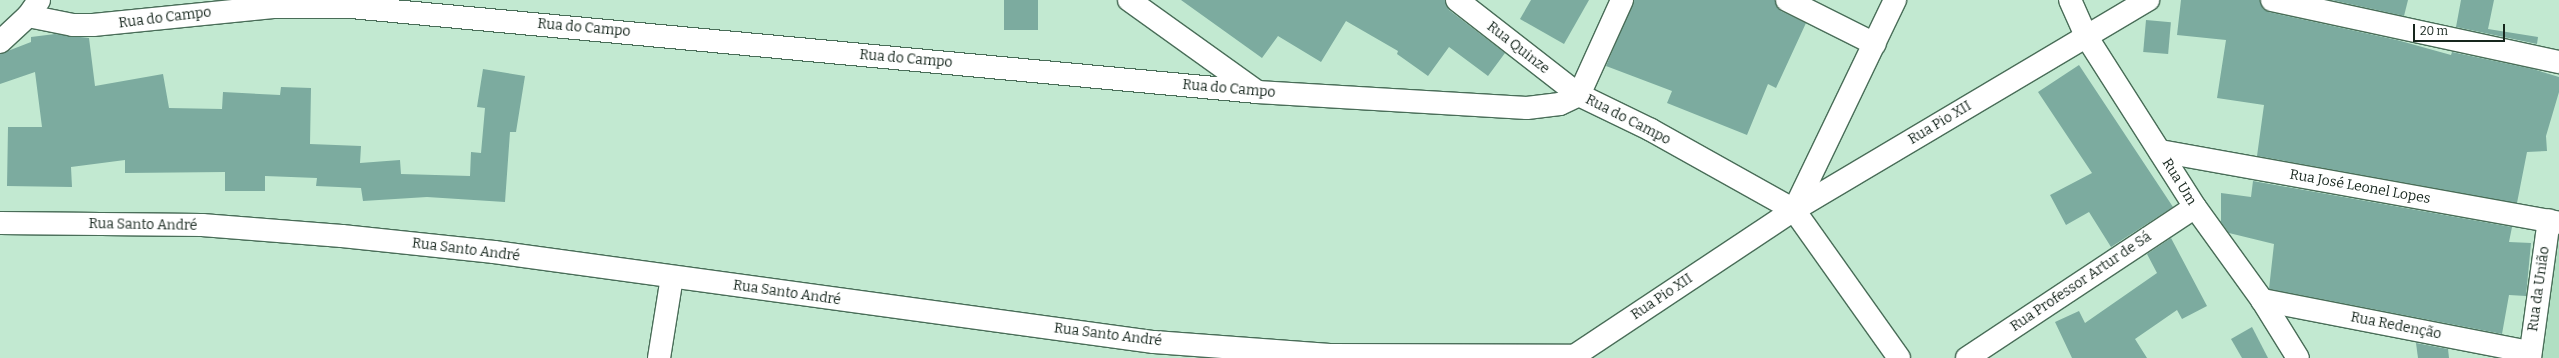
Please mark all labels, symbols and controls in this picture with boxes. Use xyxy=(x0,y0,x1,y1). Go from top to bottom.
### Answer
street label: Rua do Campo xyxy=(118,4,212,32)
street label: Rua do Campo xyxy=(537,16,631,40)
scale bar xyxy=(2415,16,2507,42)
street label: Rua Quinze xyxy=(1483,18,1553,78)
text: 20 m xyxy=(2420,24,2448,38)
street label: Rua do Campo xyxy=(859,47,953,71)
street label: Rua do Campo xyxy=(1182,77,1276,101)
street label: Rua do Campo xyxy=(1583,91,1673,149)
street label: Rua Pio XII xyxy=(1905,98,1975,148)
street label: Rua Um xyxy=(2158,156,2200,208)
street label: Rua José Leonel Lopes xyxy=(2288,166,2432,208)
street label: Rua Santo André xyxy=(88,216,198,234)
street label: Rua Professor Artur de Sá xyxy=(2007,229,2155,335)
street label: Rua Santo André xyxy=(411,235,521,265)
street label: Rua da União xyxy=(2525,245,2553,333)
street label: Rua Pio XII xyxy=(1628,270,1696,324)
street label: Rua Santo André xyxy=(732,277,842,309)
street label: Rua Redenção xyxy=(2349,309,2443,343)
street label: Rua Santo André xyxy=(1053,320,1163,350)

